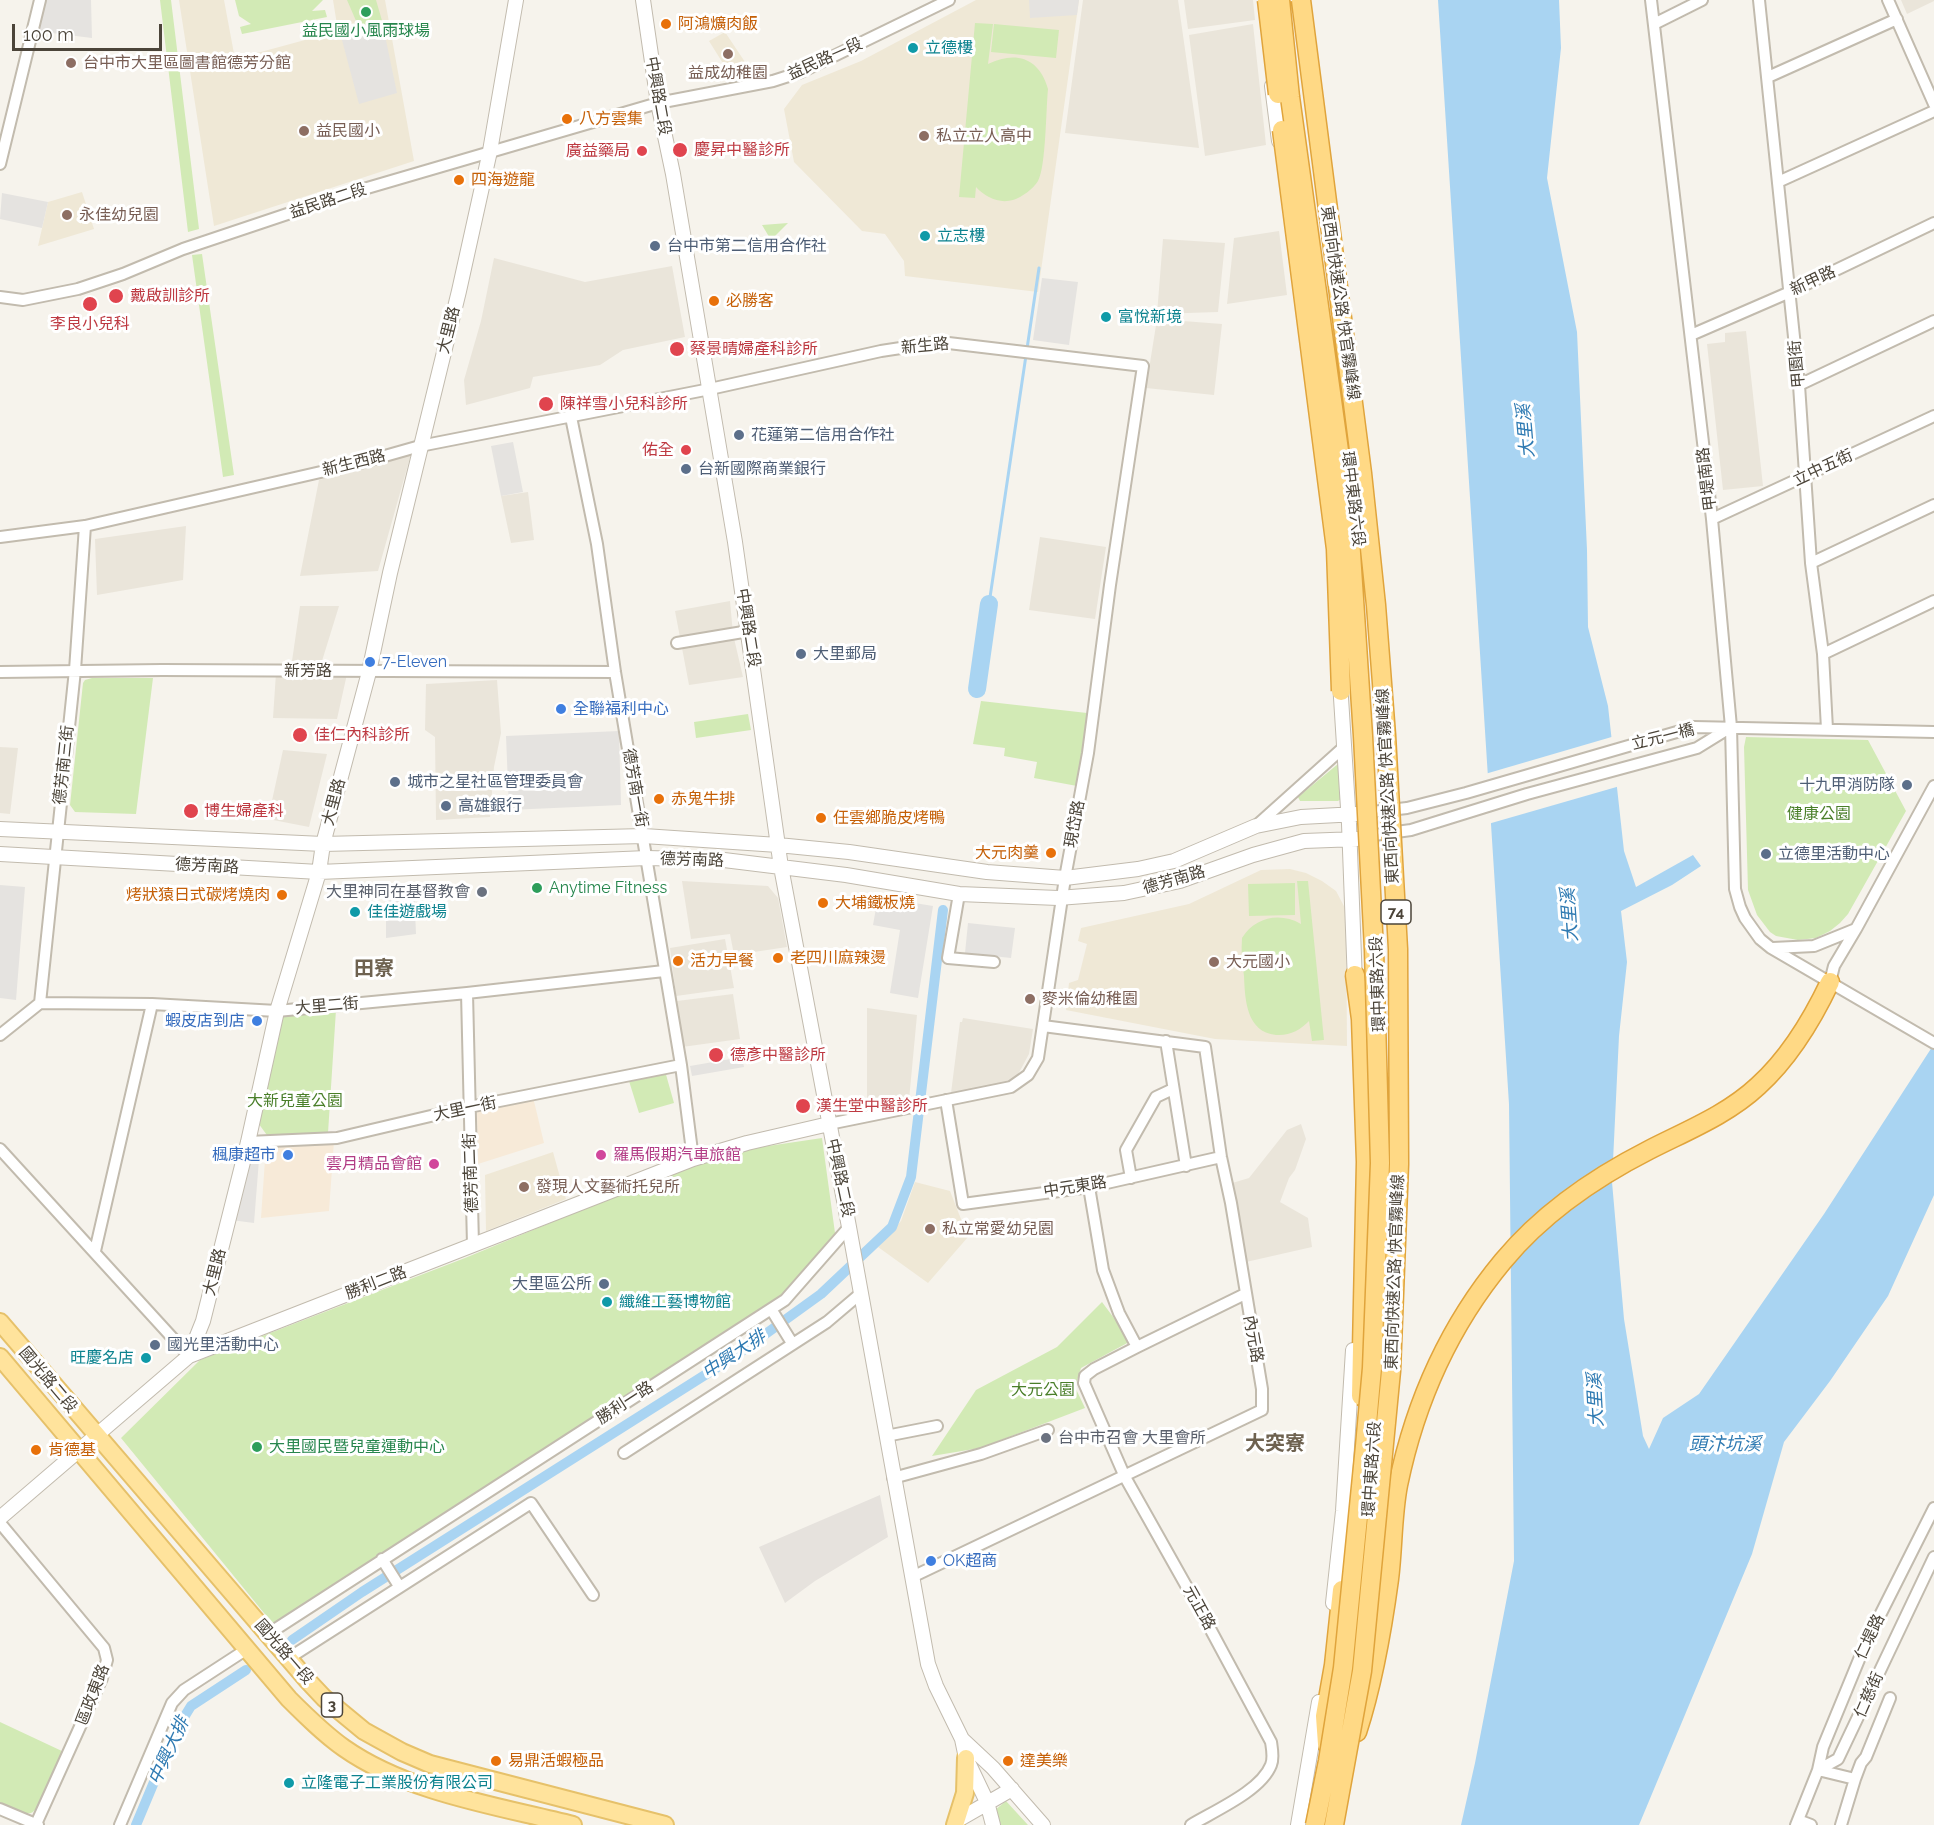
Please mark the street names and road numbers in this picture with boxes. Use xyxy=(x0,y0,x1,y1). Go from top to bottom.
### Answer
street label: 益民路一段 xyxy=(785,34,865,84)
street label: 中興路二段 xyxy=(642,55,674,137)
street label: 益民路二段 xyxy=(287,180,369,222)
street label: 東西向快速公路 快官霧峰線 xyxy=(1317,205,1363,401)
street label: 新甲路 xyxy=(1787,262,1839,300)
street label: 大里路 xyxy=(434,304,464,356)
street label: 新生路 xyxy=(900,334,950,358)
street label: 甲園街 xyxy=(1785,339,1809,389)
street label: 新生西路 xyxy=(321,446,387,480)
street label: 甲堤南路 xyxy=(1694,446,1720,512)
street label: 立中五街 xyxy=(1790,446,1856,490)
street label: 環中東路六段 xyxy=(1338,450,1368,548)
street label: 中興路二段 xyxy=(732,587,764,669)
street label: 新芳路 xyxy=(284,661,332,681)
street label: 東西向快速公路 快官霧峰線 xyxy=(1373,688,1403,884)
street label: 立元一橋 xyxy=(1630,720,1696,754)
street label: 德芳南三街 xyxy=(50,724,78,806)
street label: 德芳南一街 xyxy=(619,747,651,829)
street label: 大里路 xyxy=(319,776,349,828)
street label: 現岱路 xyxy=(1061,799,1089,849)
street label: 德芳南路 xyxy=(660,849,724,871)
street label: 德芳南路 xyxy=(175,855,239,877)
street label: 德芳南路 xyxy=(1141,862,1207,898)
road number: 74 xyxy=(1381,900,1411,924)
street label: 環中東路六段 xyxy=(1367,936,1389,1032)
street label: 大里二街 xyxy=(294,994,360,1018)
street label: 大里一街 xyxy=(432,1093,498,1125)
street label: 德芳南二街 xyxy=(460,1133,482,1213)
street label: 中興路二段 xyxy=(822,1137,858,1219)
street label: 中元東路 xyxy=(1042,1173,1108,1201)
street label: 東西向快速公路 快官霧峰線 xyxy=(1382,1174,1408,1370)
street label: 大里路 xyxy=(200,1246,230,1298)
street label: 勝利二路 xyxy=(343,1263,409,1303)
street label: 內元路 xyxy=(1239,1314,1267,1364)
street label: 國光路二段 xyxy=(15,1343,81,1417)
street label: 勝利一路 xyxy=(593,1378,657,1428)
street label: 環中東路六段 xyxy=(1359,1420,1385,1518)
street label: 元正路 xyxy=(1179,1582,1219,1634)
street label: 仁堤路 xyxy=(1851,1611,1889,1663)
street label: 國光路一段 xyxy=(251,1616,317,1688)
street label: 區政東路 xyxy=(73,1662,113,1728)
street label: 仁慈街 xyxy=(1850,1669,1888,1721)
road number: 3 xyxy=(322,1693,342,1717)

